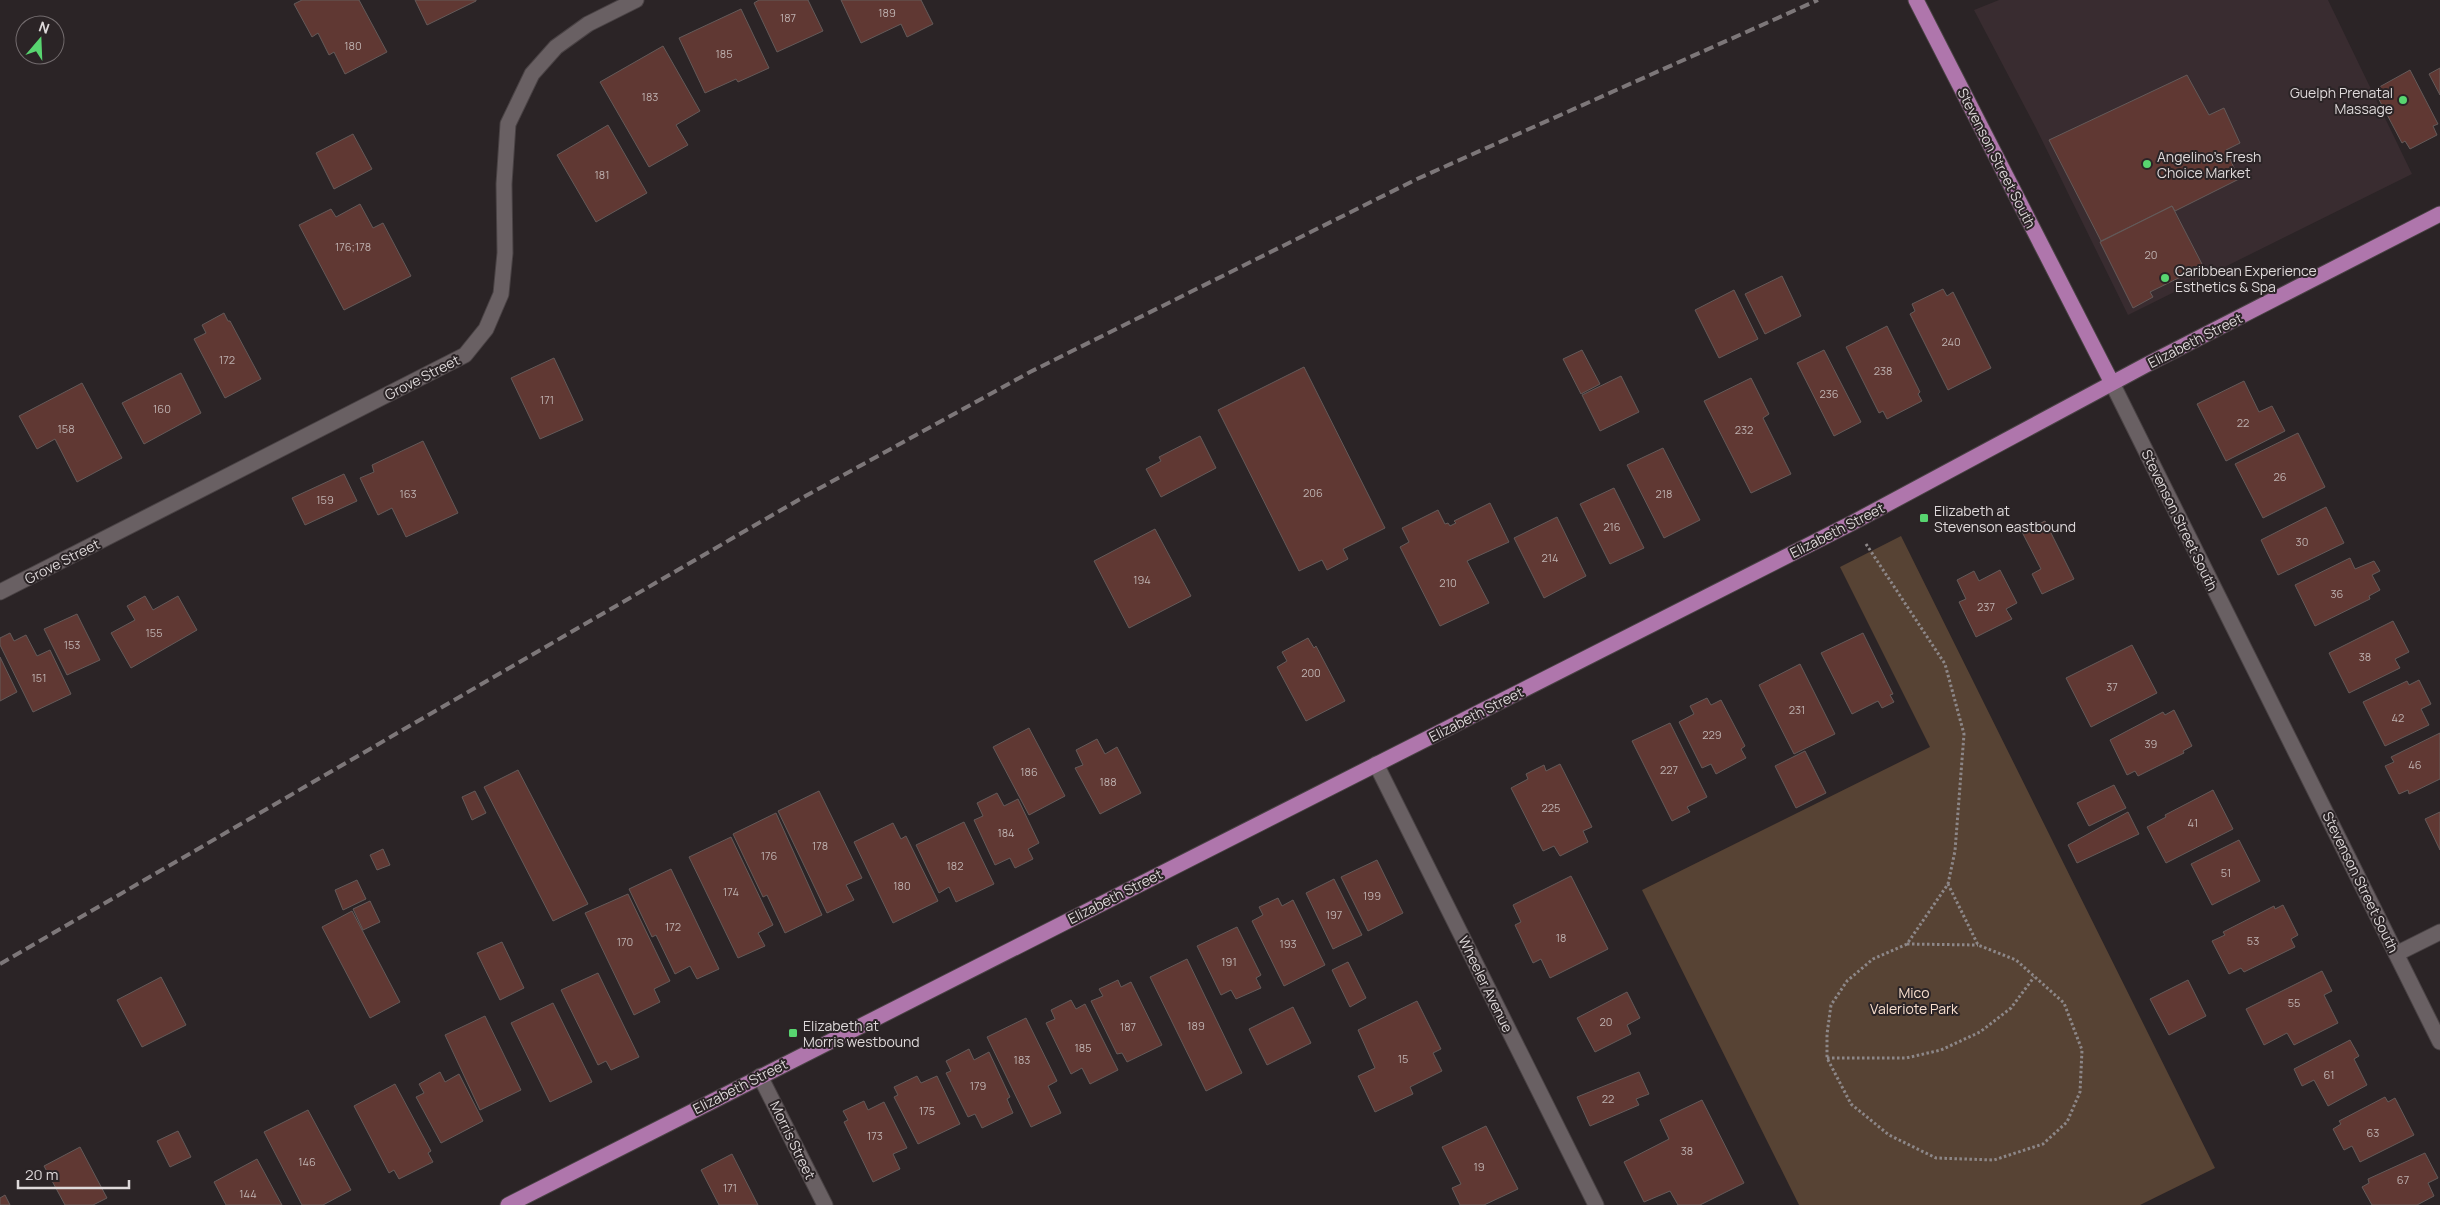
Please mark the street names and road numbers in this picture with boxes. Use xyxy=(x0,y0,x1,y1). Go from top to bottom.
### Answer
street label: Stevenson Street South xyxy=(1953,85,2041,231)
street label: Elizabeth Street xyxy=(2145,308,2246,372)
street label: Grove Street xyxy=(381,350,463,404)
street label: Stevenson Street South xyxy=(2138,446,2222,594)
street label: Elizabeth Street xyxy=(1787,498,1888,562)
street label: Grove Street xyxy=(21,534,103,588)
street label: Elizabeth Street xyxy=(1426,682,1527,746)
street label: Stevenson Street South xyxy=(2319,808,2403,956)
street label: Elizabeth Street xyxy=(1065,864,1166,928)
street label: Wheeler Avenue xyxy=(1454,933,1518,1035)
street label: Elizabeth Street xyxy=(690,1054,791,1118)
street label: Morris Street xyxy=(766,1098,820,1183)

